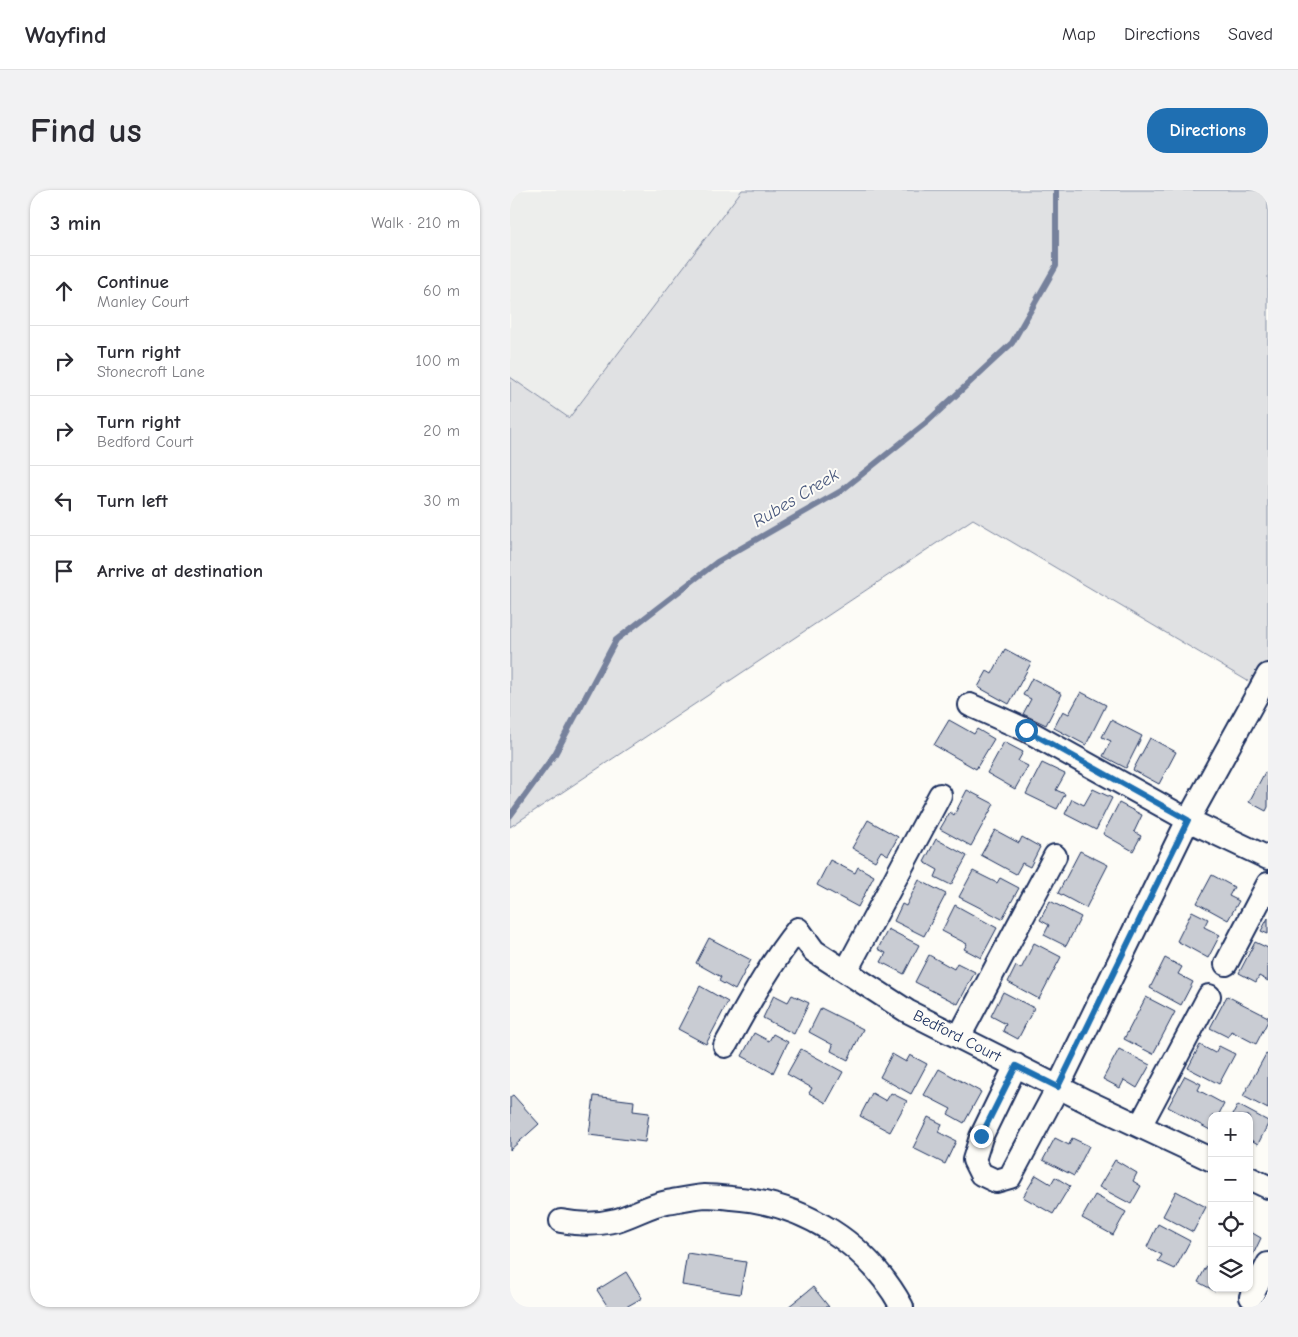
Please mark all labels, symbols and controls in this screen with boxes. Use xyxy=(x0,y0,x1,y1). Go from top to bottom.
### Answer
text: Wayfind xyxy=(25,21,106,49)
text: Map xyxy=(1062,24,1096,45)
text: Directions xyxy=(1124,24,1200,45)
text: Saved xyxy=(1228,24,1273,45)
button: Directions xyxy=(1147,108,1268,153)
text: Find us xyxy=(30,110,142,151)
text: 3 min xyxy=(50,211,101,235)
text: Walk · 210 m xyxy=(371,214,460,232)
text: Continue xyxy=(97,271,169,293)
icon: ahead xyxy=(50,277,78,305)
text: 60 m xyxy=(423,282,460,300)
text: Manley Court xyxy=(97,293,189,311)
text: Turn right xyxy=(97,341,181,363)
icon: right xyxy=(50,347,78,375)
text: 100 m xyxy=(416,352,460,370)
text: Stonecroft Lane xyxy=(97,363,205,381)
text: Turn right xyxy=(97,411,181,433)
icon: right xyxy=(50,417,78,445)
text: 20 m xyxy=(423,422,460,440)
text: Bedford Court xyxy=(97,433,193,451)
water label: Rubes Creek xyxy=(749,464,843,532)
icon: left xyxy=(50,487,78,515)
text: Turn left xyxy=(97,490,168,512)
text: 30 m xyxy=(424,492,460,510)
icon: arrive xyxy=(50,557,78,585)
text: Arrive at destination xyxy=(97,560,263,582)
route start xyxy=(1015,719,1038,742)
street label: Bedford Court xyxy=(910,1006,1004,1066)
map controls xyxy=(1208,1112,1253,1292)
button: + xyxy=(1208,1112,1253,1157)
route end xyxy=(970,1125,993,1148)
button: − xyxy=(1208,1157,1253,1202)
button: locate xyxy=(1208,1202,1253,1247)
button: layers xyxy=(1208,1247,1253,1292)

